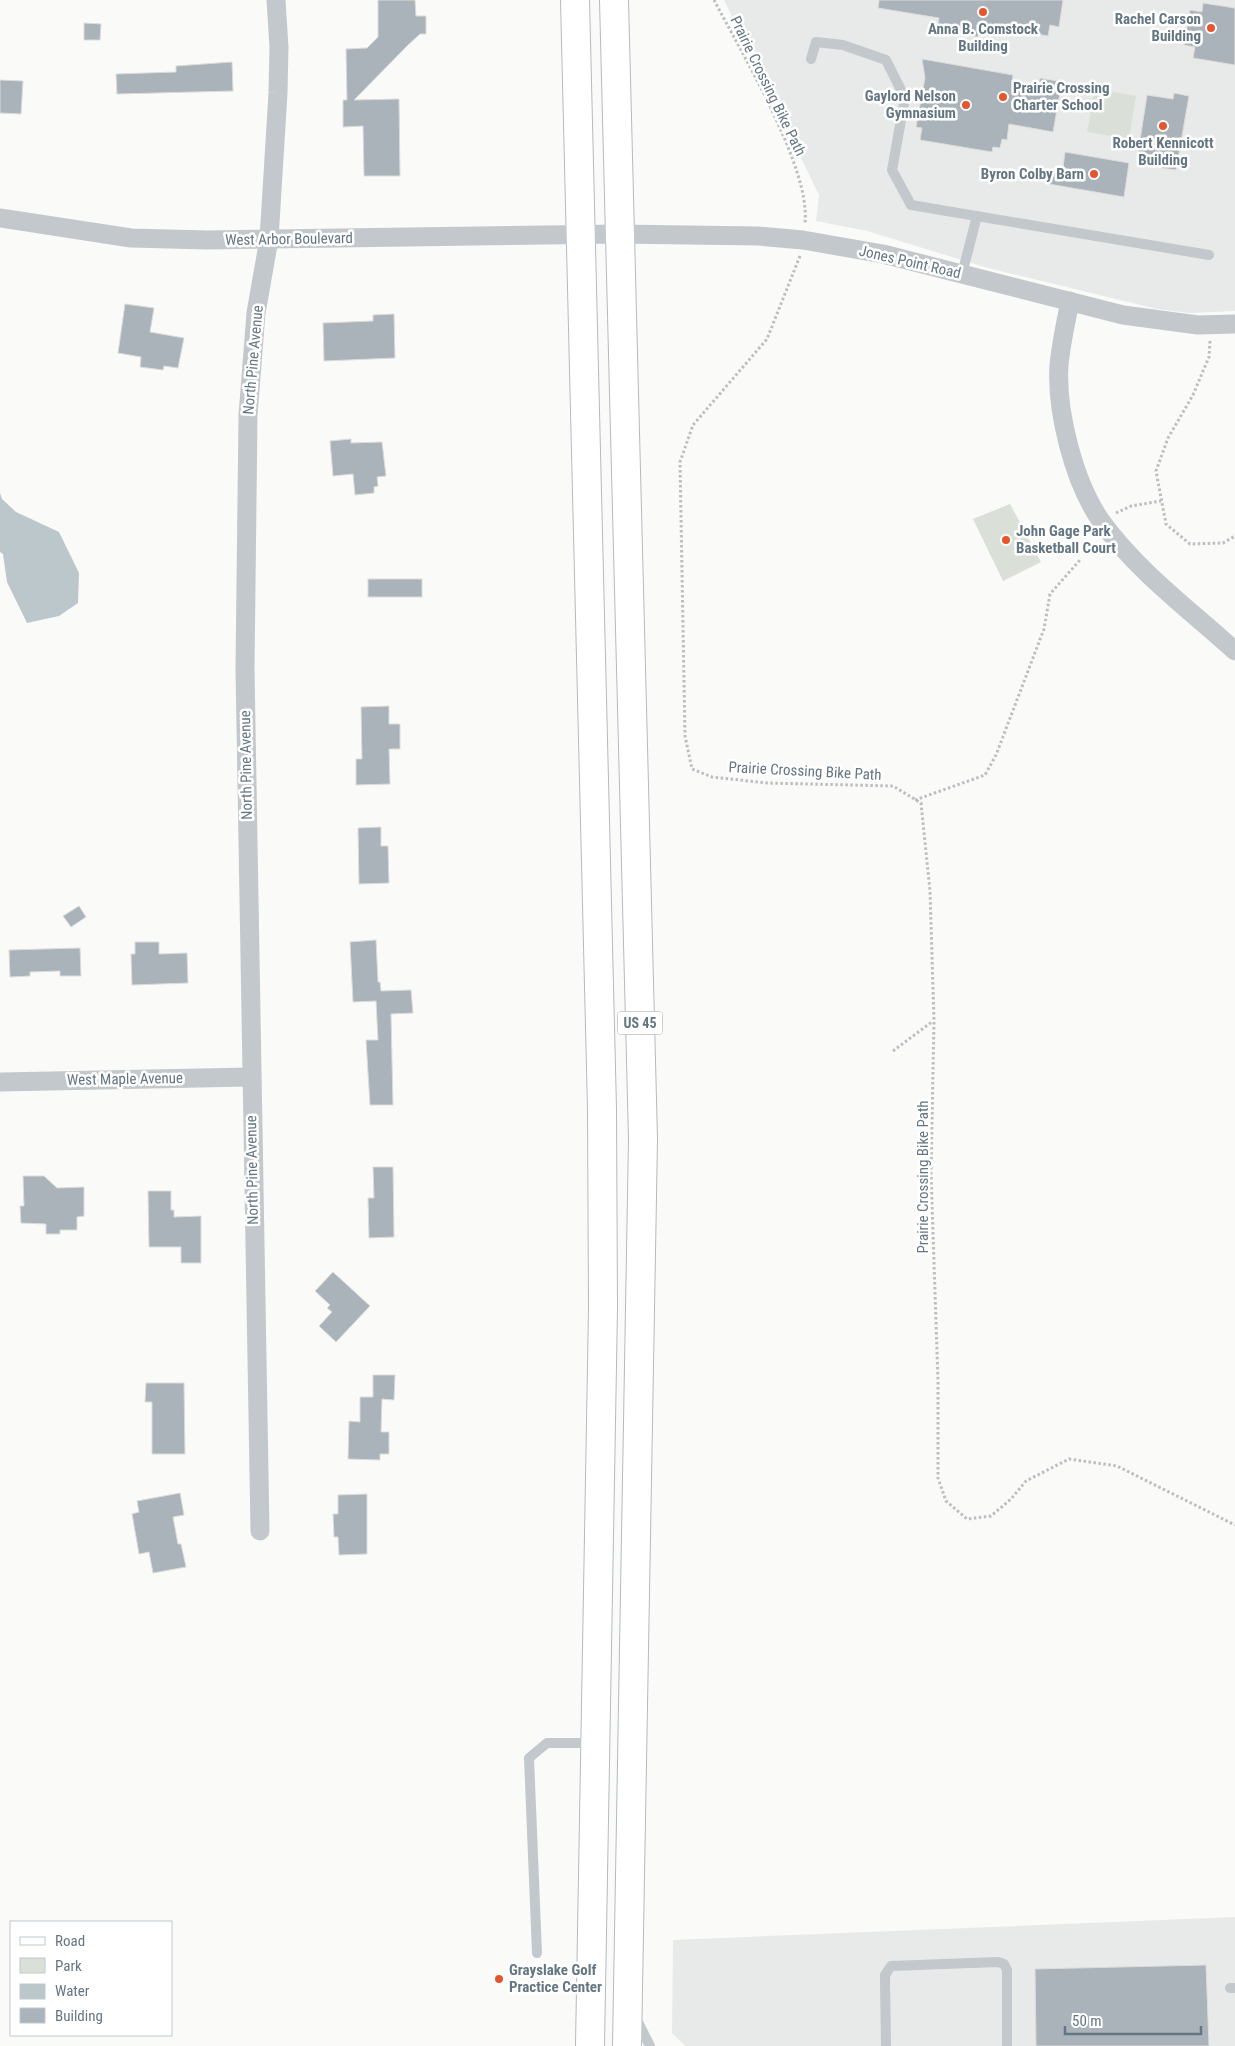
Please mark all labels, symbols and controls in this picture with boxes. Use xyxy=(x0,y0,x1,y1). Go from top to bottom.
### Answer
marker: Anna B. Comstock Building xyxy=(977,6,989,18)
place label: Rachel Carson Building xyxy=(1115,10,1201,45)
street label: Prairie Crossing Bike Path xyxy=(726,13,810,159)
place label: Anna B. Comstock Building xyxy=(928,20,1039,55)
marker: Rachel Carson Building xyxy=(1205,22,1217,34)
place label: Prairie Crossing Charter School xyxy=(1013,79,1110,114)
place label: Gaylord Nelson Gymnasium xyxy=(865,87,956,122)
marker: Prairie Crossing Charter School xyxy=(997,91,1009,103)
marker: Gaylord Nelson Gymnasium xyxy=(960,99,972,111)
marker: Robert Kennicott Building xyxy=(1157,120,1169,132)
place label: Robert Kennicott Building xyxy=(1112,134,1214,169)
place label: Byron Colby Barn xyxy=(981,165,1084,183)
marker: Byron Colby Barn xyxy=(1088,168,1100,180)
street label: West Arbor Boulevard xyxy=(225,229,353,249)
street label: Jones Point Road xyxy=(857,242,963,282)
street label: North Pine Avenue xyxy=(239,305,267,415)
place label: John Gage Park Basketball Court xyxy=(1016,522,1116,557)
marker: John Gage Park Basketball Court xyxy=(1000,534,1012,546)
street label: North Pine Avenue xyxy=(236,710,256,820)
street label: Prairie Crossing Bike Path xyxy=(728,758,882,784)
road number: US 45 xyxy=(618,1011,662,1034)
street label: West Maple Avenue xyxy=(67,1069,183,1089)
street label: Prairie Crossing Bike Path xyxy=(914,1100,932,1254)
street label: North Pine Avenue xyxy=(242,1115,262,1225)
legend xyxy=(10,1921,172,2036)
text: Road xyxy=(55,1932,85,1950)
text: Park xyxy=(55,1957,82,1975)
place label: Grayslake Golf Practice Center xyxy=(509,1961,602,1996)
marker: Grayslake Golf Practice Center xyxy=(493,1973,505,1985)
text: Water xyxy=(55,1982,90,2000)
scale bar xyxy=(1065,2004,1201,2036)
text: Building xyxy=(55,2007,103,2025)
text: 50 m xyxy=(1072,2012,1102,2030)

